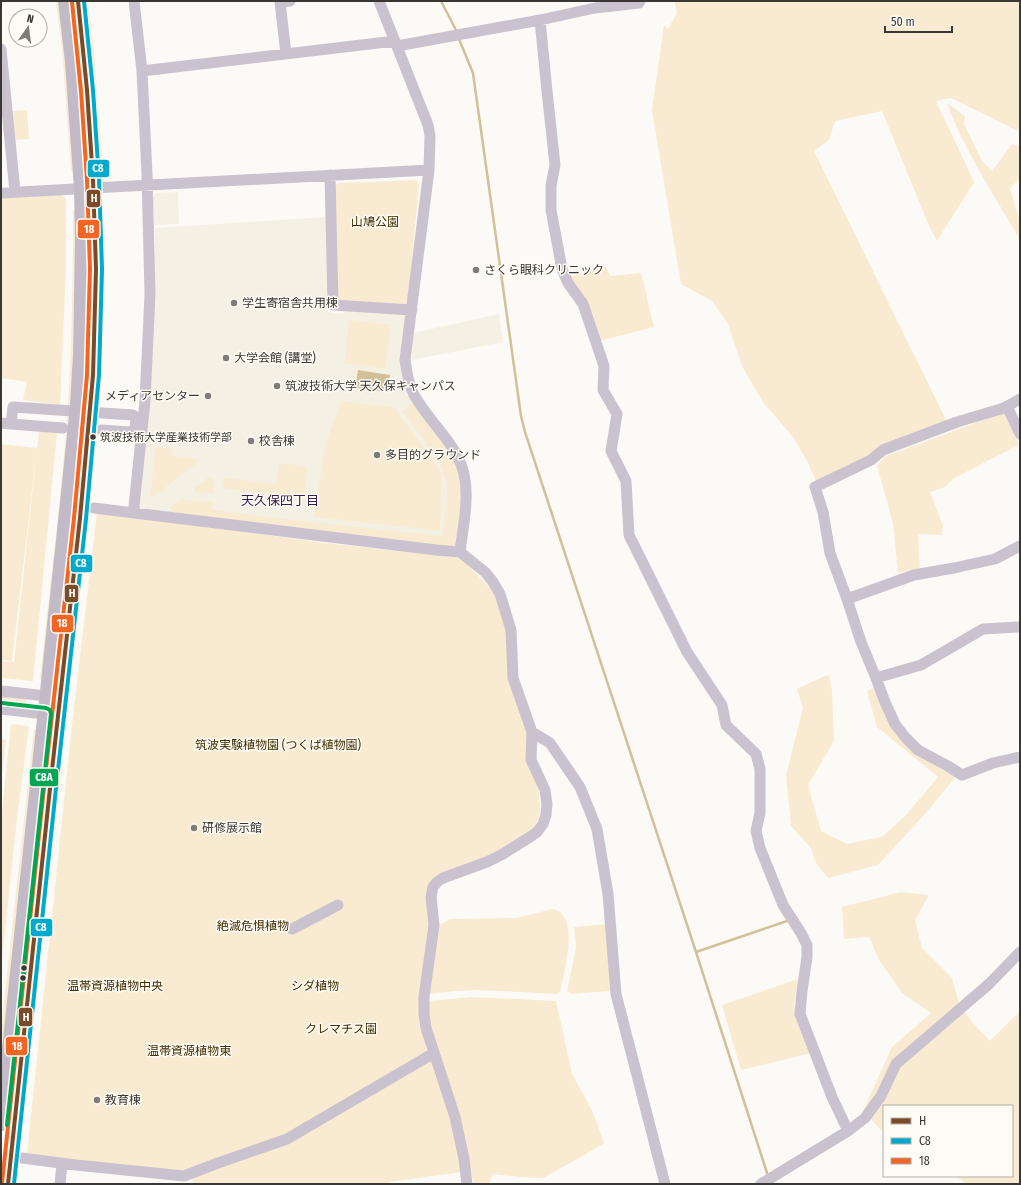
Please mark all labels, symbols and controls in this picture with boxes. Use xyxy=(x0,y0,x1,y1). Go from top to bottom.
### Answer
north arrow xyxy=(8,8,48,48)
scale bar xyxy=(885,8,952,34)
text: N xyxy=(26,12,35,26)
text: 50 m xyxy=(891,15,915,29)
line badge: C8 xyxy=(87,159,110,178)
text: C8 xyxy=(92,162,104,175)
line badge: H xyxy=(86,189,101,208)
text: H xyxy=(91,192,98,205)
park label: 山鳩公園 xyxy=(351,215,399,229)
line badge: 18 xyxy=(77,219,100,239)
text: 18 xyxy=(84,223,94,236)
place label: さくら眼科クリニック xyxy=(484,263,604,277)
marker: さくら眼科クリニック xyxy=(471,265,481,275)
place label: 学生寄宿舎共用棟 xyxy=(242,296,338,310)
marker: 学生寄宿舎共用棟 xyxy=(229,298,239,308)
place label: 大学会館 (講堂) xyxy=(234,351,316,365)
marker: 大学会館 (講堂) xyxy=(221,353,231,363)
place label: 筑波技術大学 天久保キャンパス xyxy=(285,379,456,393)
marker: 筑波技術大学 天久保キャンパス xyxy=(272,381,282,391)
place label: メディアセンター xyxy=(105,389,200,403)
marker: メディアセンター xyxy=(203,391,213,401)
place label: 筑波技術大学産業技術学部 xyxy=(100,431,232,444)
marker: 筑波技術大学産業技術学部 xyxy=(88,432,98,442)
place label: 校舎棟 xyxy=(259,434,295,448)
marker: 校舎棟 xyxy=(246,436,256,446)
place label: 多目的グラウンド xyxy=(385,448,481,462)
marker: 多目的グラウンド xyxy=(372,450,382,460)
district label: 天久保四丁目 xyxy=(241,493,319,508)
line badge: C8 xyxy=(70,554,93,573)
text: C8 xyxy=(75,557,87,570)
line badge: H xyxy=(64,584,79,603)
text: H xyxy=(69,587,76,600)
line badge: 18 xyxy=(51,614,74,633)
text: 18 xyxy=(57,617,67,630)
park label: 筑波実験植物園 (つくば植物園) xyxy=(195,738,361,752)
line badge: C8A xyxy=(29,768,59,787)
text: C8A xyxy=(35,771,54,784)
place label: 研修展示館 xyxy=(202,821,262,835)
marker: 研修展示館 xyxy=(189,823,199,833)
line badge: C8 xyxy=(30,918,53,937)
park label: 絶滅危惧植物 xyxy=(217,919,289,933)
text: C8 xyxy=(35,921,47,934)
unlabelled marker xyxy=(19,963,29,973)
unlabelled marker xyxy=(18,973,28,983)
park label: 温帯資源植物中央 xyxy=(67,979,163,993)
park label: シダ植物 xyxy=(291,979,339,993)
line badge: H xyxy=(18,1007,33,1027)
text: H xyxy=(23,1011,30,1024)
park label: クレマチス園 xyxy=(305,1022,377,1036)
line badge: 18 xyxy=(5,1036,28,1056)
text: 18 xyxy=(12,1040,22,1053)
park label: 温帯資源植物東 xyxy=(147,1044,231,1058)
place label: 教育棟 xyxy=(105,1093,141,1107)
marker: 教育棟 xyxy=(92,1095,102,1105)
legend xyxy=(883,1105,1013,1177)
text: H xyxy=(919,1114,926,1128)
text: C8 xyxy=(919,1134,931,1148)
text: 18 xyxy=(919,1154,930,1168)

